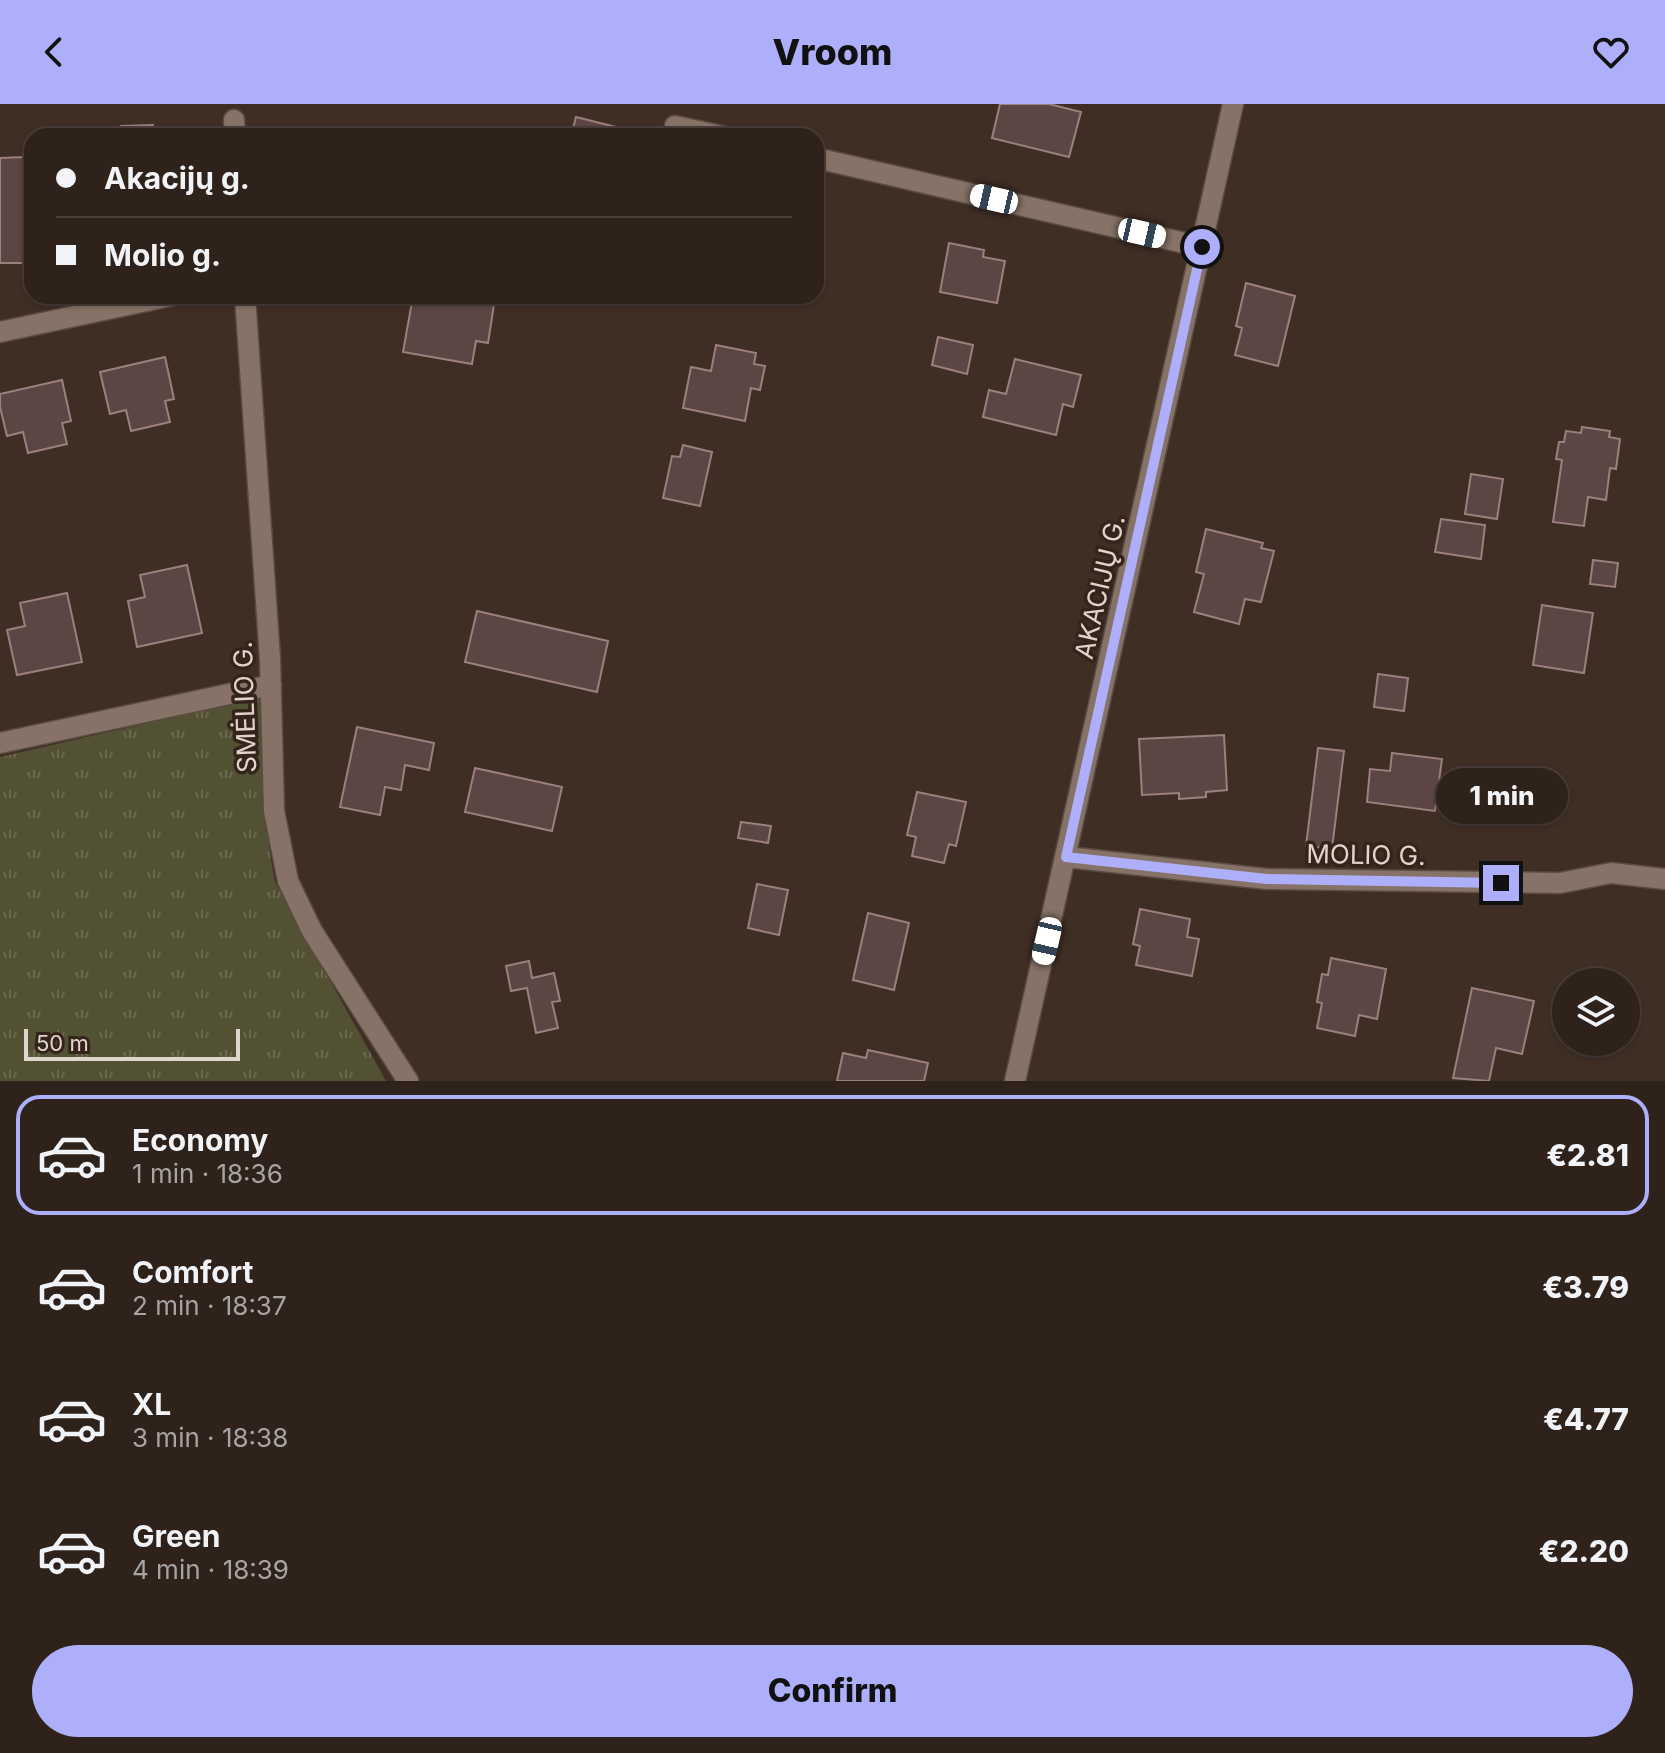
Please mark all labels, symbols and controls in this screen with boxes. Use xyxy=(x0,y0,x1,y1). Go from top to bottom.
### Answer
icon: back xyxy=(32,30,76,74)
text: Vroom xyxy=(773,30,892,74)
icon: heart xyxy=(1589,30,1633,74)
text: Akacijų g. xyxy=(104,160,250,196)
car xyxy=(968,182,1020,216)
car xyxy=(1116,216,1168,250)
route start xyxy=(1184,229,1220,265)
text: Molio g. xyxy=(104,237,221,273)
street label: AKACIJŲ G. xyxy=(1068,512,1131,662)
street label: SMĖLIO G. xyxy=(227,641,262,773)
callout: 1 min xyxy=(1435,767,1567,823)
text: 1 min xyxy=(1469,780,1535,811)
street label: MOLIO G. xyxy=(1306,838,1426,871)
route end xyxy=(1483,865,1519,901)
car xyxy=(1030,915,1064,967)
map controls xyxy=(1552,968,1640,1056)
button: layers xyxy=(1552,968,1640,1056)
scale bar xyxy=(24,1025,240,1061)
text: 50 m xyxy=(36,1030,89,1056)
icon: car xyxy=(36,1119,108,1191)
text: Economy xyxy=(132,1122,268,1158)
text: €2.81 xyxy=(1546,1137,1629,1173)
text: 1 min · 18:36 xyxy=(132,1158,283,1189)
icon: car xyxy=(36,1251,108,1323)
text: Comfort xyxy=(132,1254,253,1290)
text: €3.79 xyxy=(1542,1269,1629,1305)
text: 2 min · 18:37 xyxy=(132,1290,287,1321)
icon: car xyxy=(36,1383,108,1455)
text: XL xyxy=(132,1386,171,1422)
text: €4.77 xyxy=(1543,1401,1629,1437)
text: 3 min · 18:38 xyxy=(132,1422,288,1453)
icon: car xyxy=(36,1515,108,1587)
text: Green xyxy=(132,1518,220,1554)
text: €2.20 xyxy=(1539,1533,1629,1569)
text: 4 min · 18:39 xyxy=(132,1554,289,1585)
button: Confirm xyxy=(32,1645,1633,1737)

